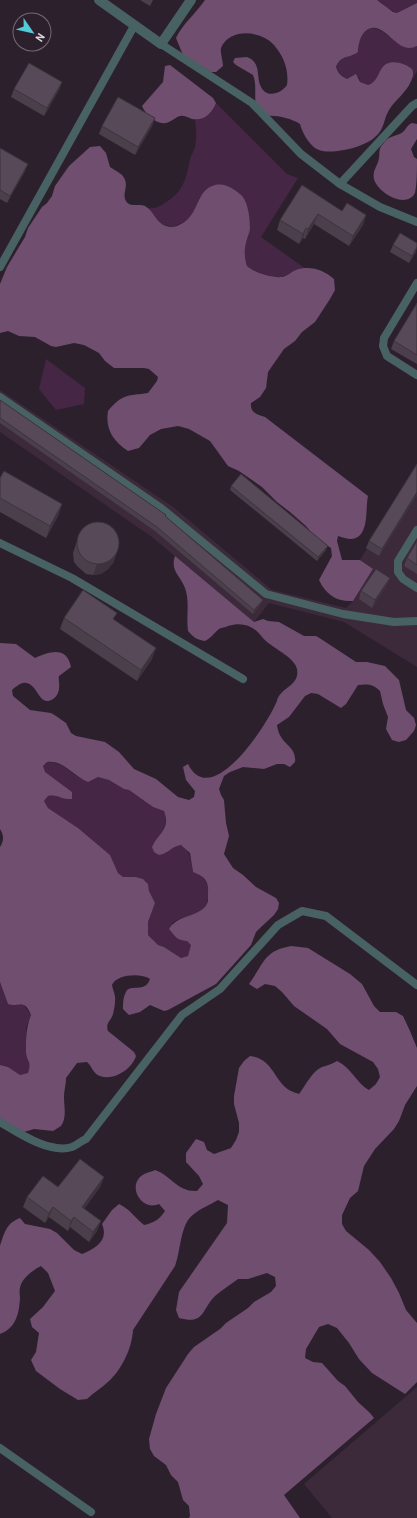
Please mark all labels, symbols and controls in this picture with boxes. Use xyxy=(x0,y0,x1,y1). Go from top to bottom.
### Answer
north arrow xyxy=(12,12,52,52)
text: N xyxy=(33,31,48,45)

